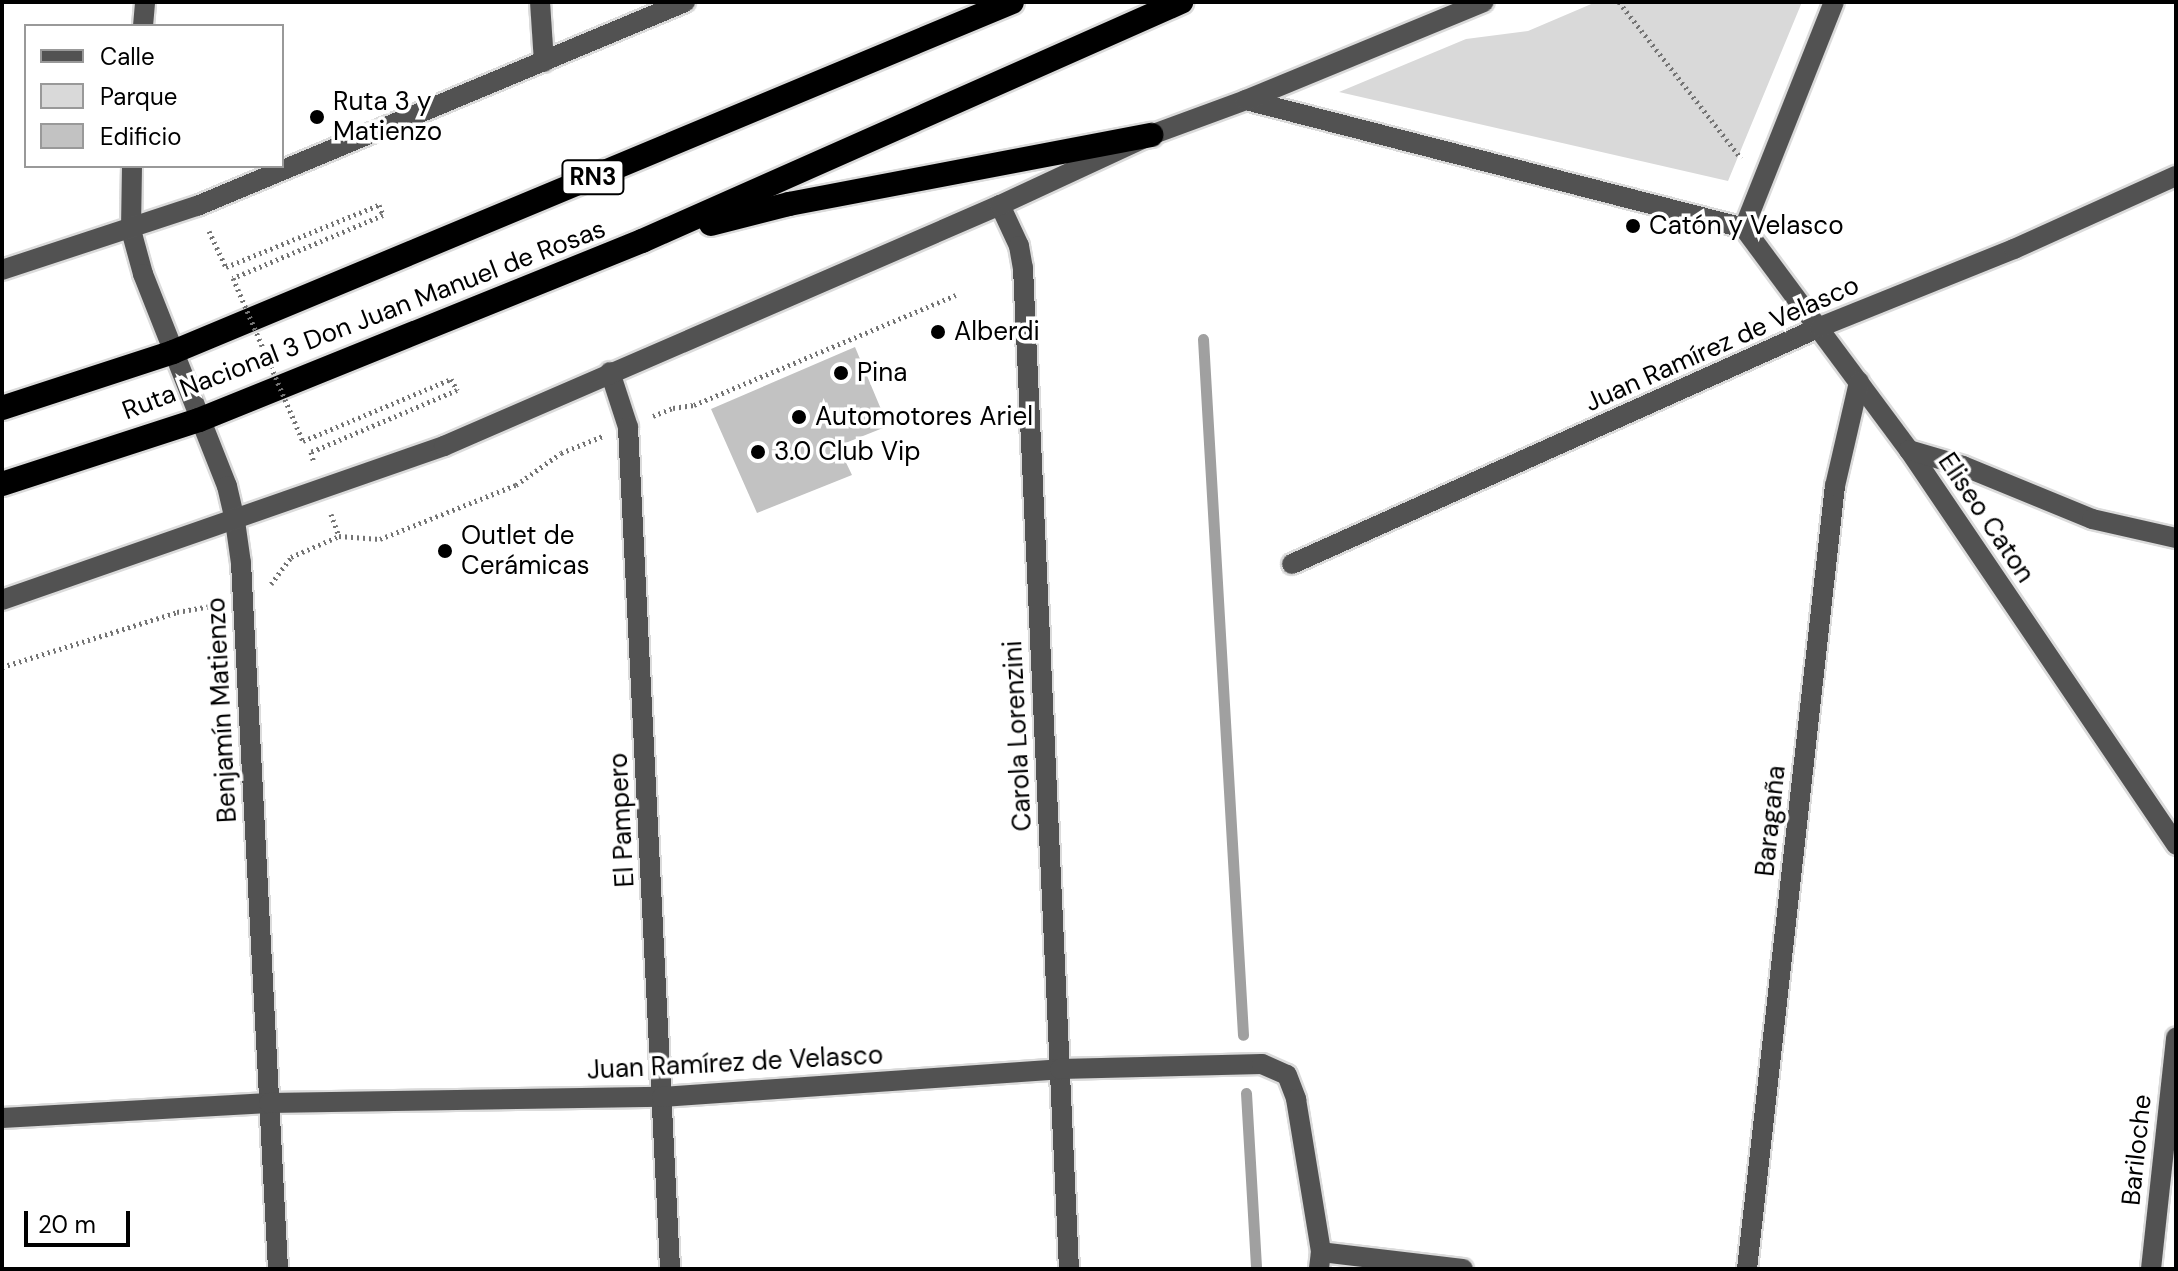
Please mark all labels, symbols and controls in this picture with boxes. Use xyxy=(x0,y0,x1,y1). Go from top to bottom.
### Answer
legend xyxy=(24,24,284,168)
text: Calle xyxy=(100,41,155,72)
text: Parque xyxy=(100,81,177,112)
place label: Ruta 3 y Matienzo xyxy=(333,86,442,148)
marker: Ruta 3 y Matienzo xyxy=(308,108,326,126)
text: Edificio xyxy=(100,121,182,152)
road number: RN3 xyxy=(561,157,625,197)
place label: Catón y Velasco xyxy=(1649,210,1844,242)
street label: Ruta Nacional 3 Don Juan Manuel de Rosas xyxy=(118,213,610,427)
marker: Catón y Velasco xyxy=(1624,217,1642,235)
street label: Juan Ramírez de Velasco xyxy=(1580,269,1864,419)
place label: Alberdi xyxy=(954,316,1040,348)
marker: Alberdi xyxy=(929,323,947,341)
place label: Pina xyxy=(857,357,907,389)
marker: Pina xyxy=(832,364,850,382)
place label: Automotores Ariel xyxy=(815,401,1033,433)
marker: Automotores Ariel xyxy=(790,408,808,426)
place label: 3.0 Club Vip xyxy=(774,436,921,468)
marker: 3.0 Club Vip xyxy=(749,443,767,461)
street label: Eliseo Caton xyxy=(1931,447,2041,589)
place label: Outlet de Cerámicas xyxy=(461,520,590,582)
marker: Outlet de Cerámicas xyxy=(436,542,454,560)
street label: Benjamín Matienzo xyxy=(201,596,243,824)
street label: Carola Lorenzini xyxy=(997,640,1039,832)
street label: El Pampero xyxy=(603,752,641,888)
street label: Baragaña xyxy=(1750,764,1792,878)
street label: Juan Ramírez de Velasco xyxy=(586,1040,884,1086)
street label: Bariloche xyxy=(2116,1093,2158,1207)
scale bar xyxy=(28,1195,134,1245)
text: 20 m xyxy=(38,1209,96,1240)

